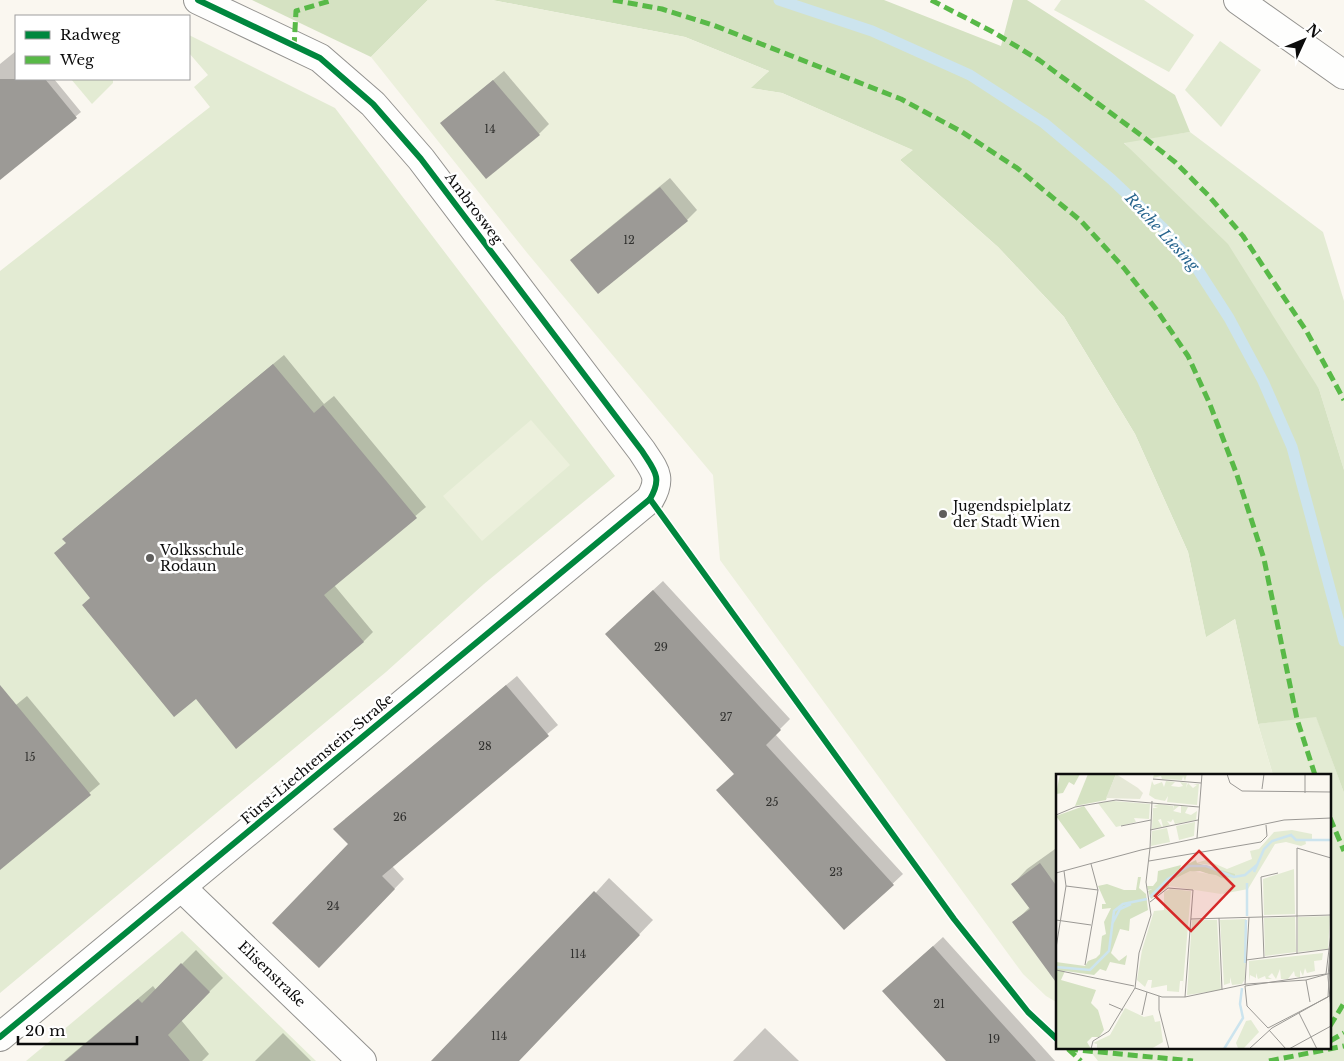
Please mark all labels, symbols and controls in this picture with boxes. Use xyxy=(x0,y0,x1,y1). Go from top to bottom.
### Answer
legend xyxy=(15,15,190,80)
north arrow xyxy=(1279,15,1329,65)
text: N xyxy=(1302,20,1324,42)
text: Radweg xyxy=(60,25,121,44)
text: Weg xyxy=(59,50,95,69)
house number: 14 xyxy=(484,122,496,136)
street label: Ambrosweg xyxy=(441,168,507,248)
water label: Reiche Liesing xyxy=(1121,188,1204,275)
house number: 12 xyxy=(623,233,635,247)
place label: Jugendspielplatz der Stadt Wien xyxy=(951,497,1071,531)
marker: Jugendspielplatz der Stadt Wien xyxy=(937,508,949,520)
place label: Volksschule Rodaun xyxy=(159,541,244,575)
marker: Volksschule Rodaun xyxy=(144,552,156,564)
house number: 29 xyxy=(654,640,668,654)
street label: Fürst-Liechtenstein-Straße xyxy=(237,690,397,828)
house number: 27 xyxy=(720,710,733,724)
house number: 28 xyxy=(478,739,492,753)
house number: 15 xyxy=(24,750,36,764)
inset map xyxy=(1056,774,1332,1048)
house number: 25 xyxy=(765,795,779,809)
house number: 26 xyxy=(393,810,407,824)
house number: 23 xyxy=(829,865,843,879)
house number: 24 xyxy=(326,899,340,913)
street label: Elisenstraße xyxy=(234,937,310,1011)
house number: 114 xyxy=(570,947,586,961)
house number: 21 xyxy=(933,997,945,1011)
scale bar xyxy=(18,1014,136,1046)
text: 20 m xyxy=(25,1021,65,1040)
house number: 114 xyxy=(491,1029,507,1043)
house number: 19 xyxy=(988,1032,1000,1046)

